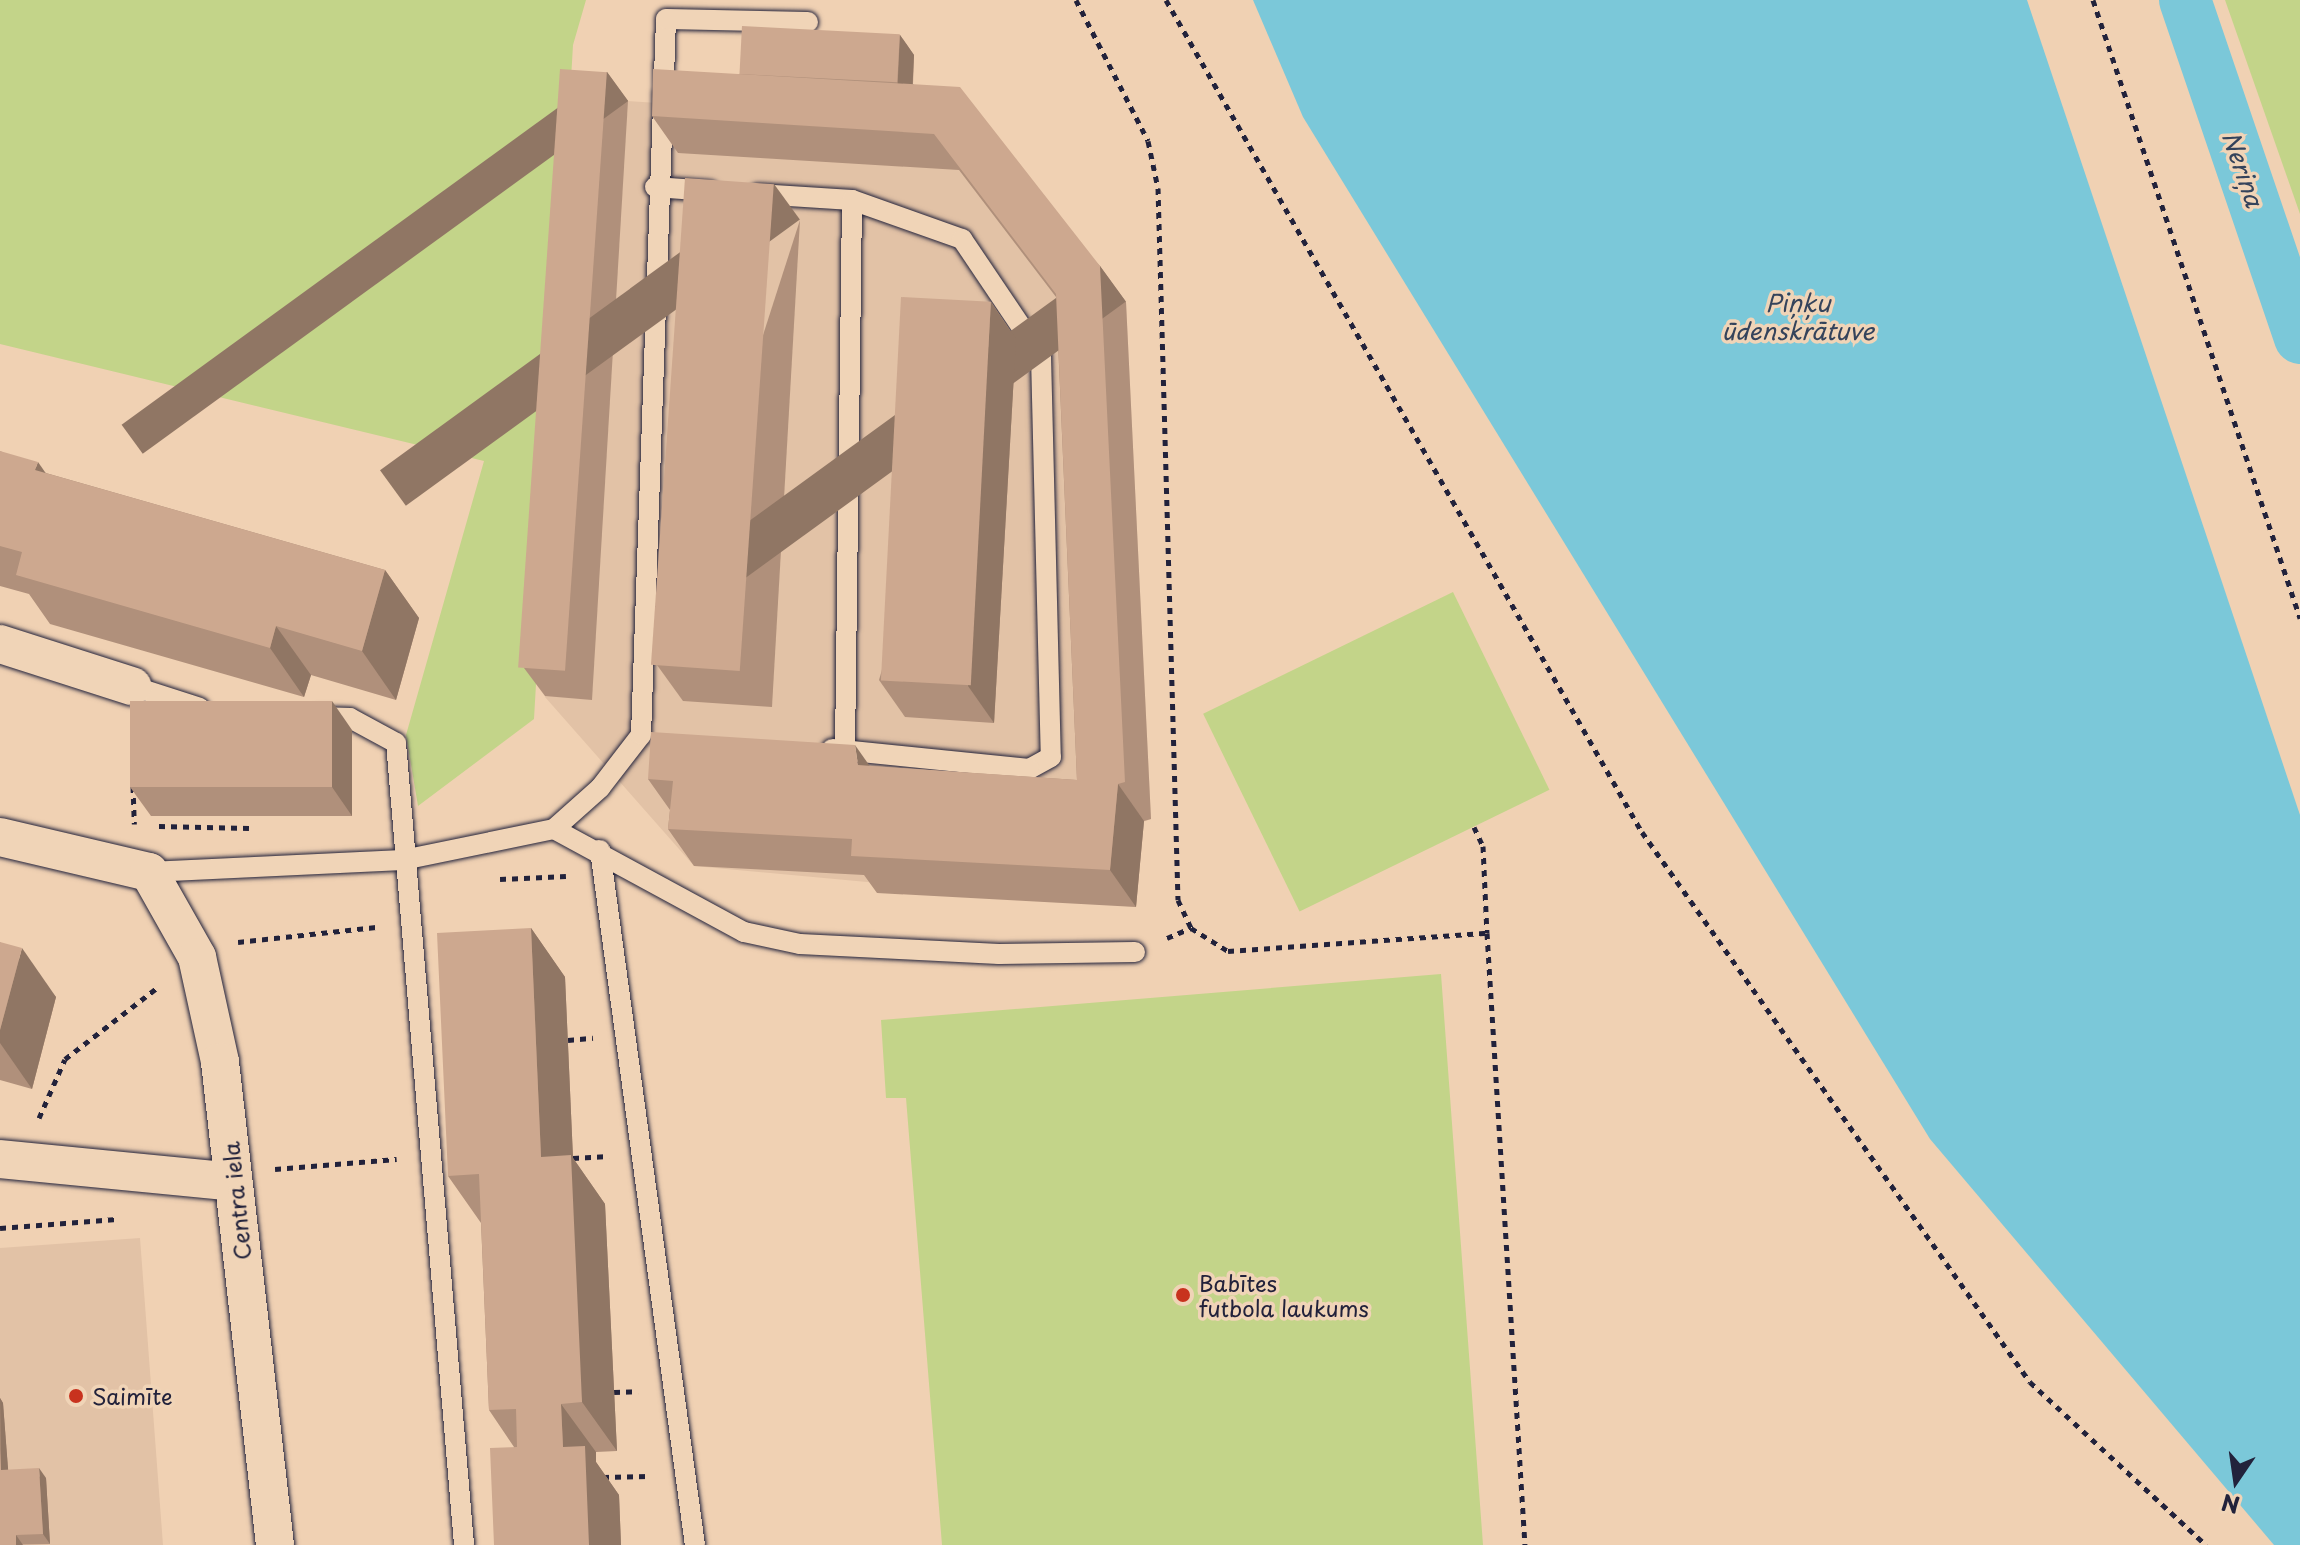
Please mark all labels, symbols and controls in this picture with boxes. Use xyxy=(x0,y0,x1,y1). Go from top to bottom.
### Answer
water label: Neriņa xyxy=(2217,128,2269,210)
water label: Piņķu ūdenskrātuve xyxy=(1722,289,1874,345)
street label: Centra iela xyxy=(217,1141,255,1261)
place label: Babītes futbola laukums xyxy=(1199,1269,1369,1320)
marker: Babītes futbola laukums xyxy=(1174,1286,1192,1304)
place label: Saimīte xyxy=(92,1383,173,1409)
marker: Saimīte xyxy=(67,1387,85,1405)
north arrow xyxy=(2196,1441,2276,1521)
text: N xyxy=(2218,1487,2243,1523)

